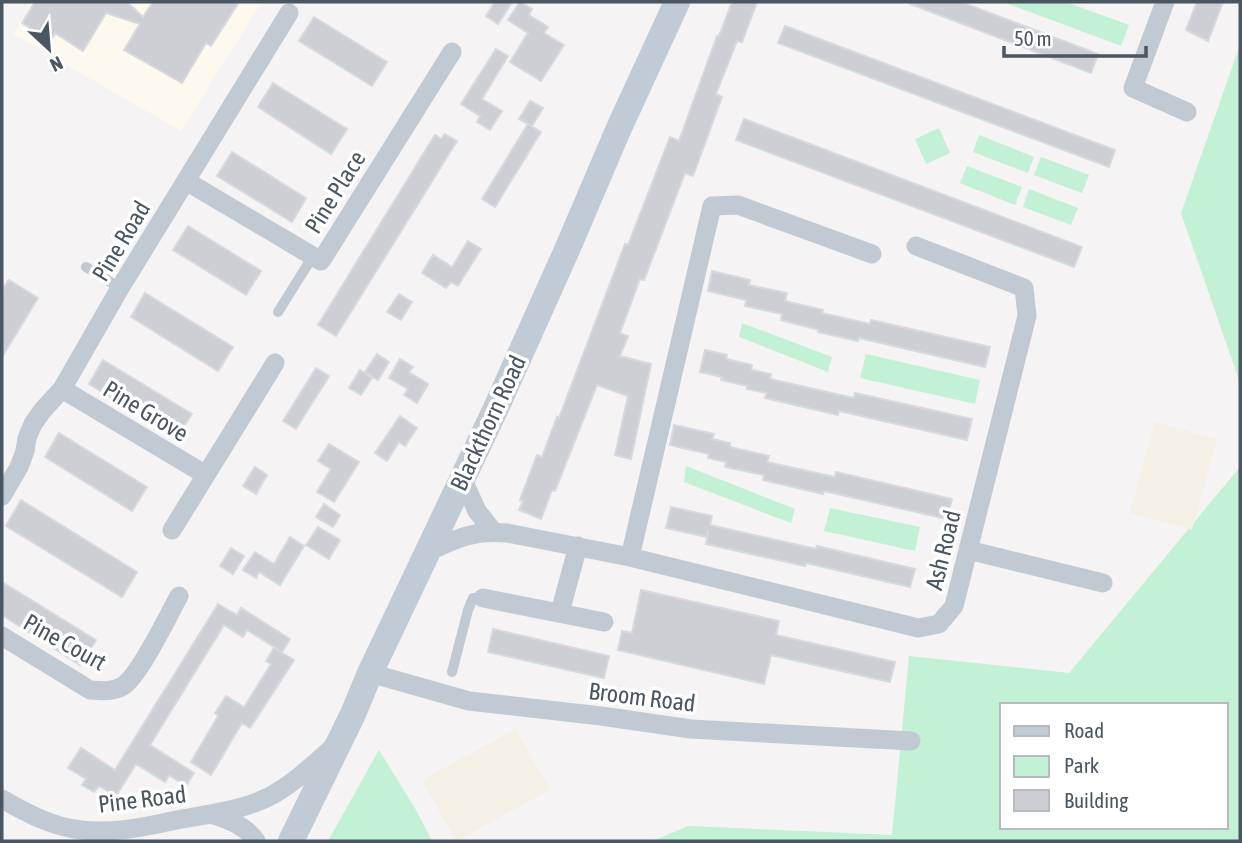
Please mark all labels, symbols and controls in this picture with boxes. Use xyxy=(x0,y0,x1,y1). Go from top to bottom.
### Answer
north arrow xyxy=(14,14,84,84)
scale bar xyxy=(1004,14,1146,58)
text: 50 m xyxy=(1014,26,1052,50)
text: N xyxy=(47,52,66,77)
street label: Pine Place xyxy=(299,146,371,238)
street label: Pine Road xyxy=(87,196,155,286)
street label: Blackthorn Road xyxy=(445,351,531,495)
street label: Pine Grove xyxy=(99,375,193,447)
street label: Ash Road xyxy=(920,507,966,593)
street label: Pine Court xyxy=(19,608,111,676)
street label: Broom Road xyxy=(587,677,697,717)
legend xyxy=(1000,703,1228,829)
text: Road xyxy=(1064,718,1104,742)
text: Park xyxy=(1064,753,1099,777)
street label: Pine Road xyxy=(96,780,188,818)
text: Building xyxy=(1064,788,1128,812)

